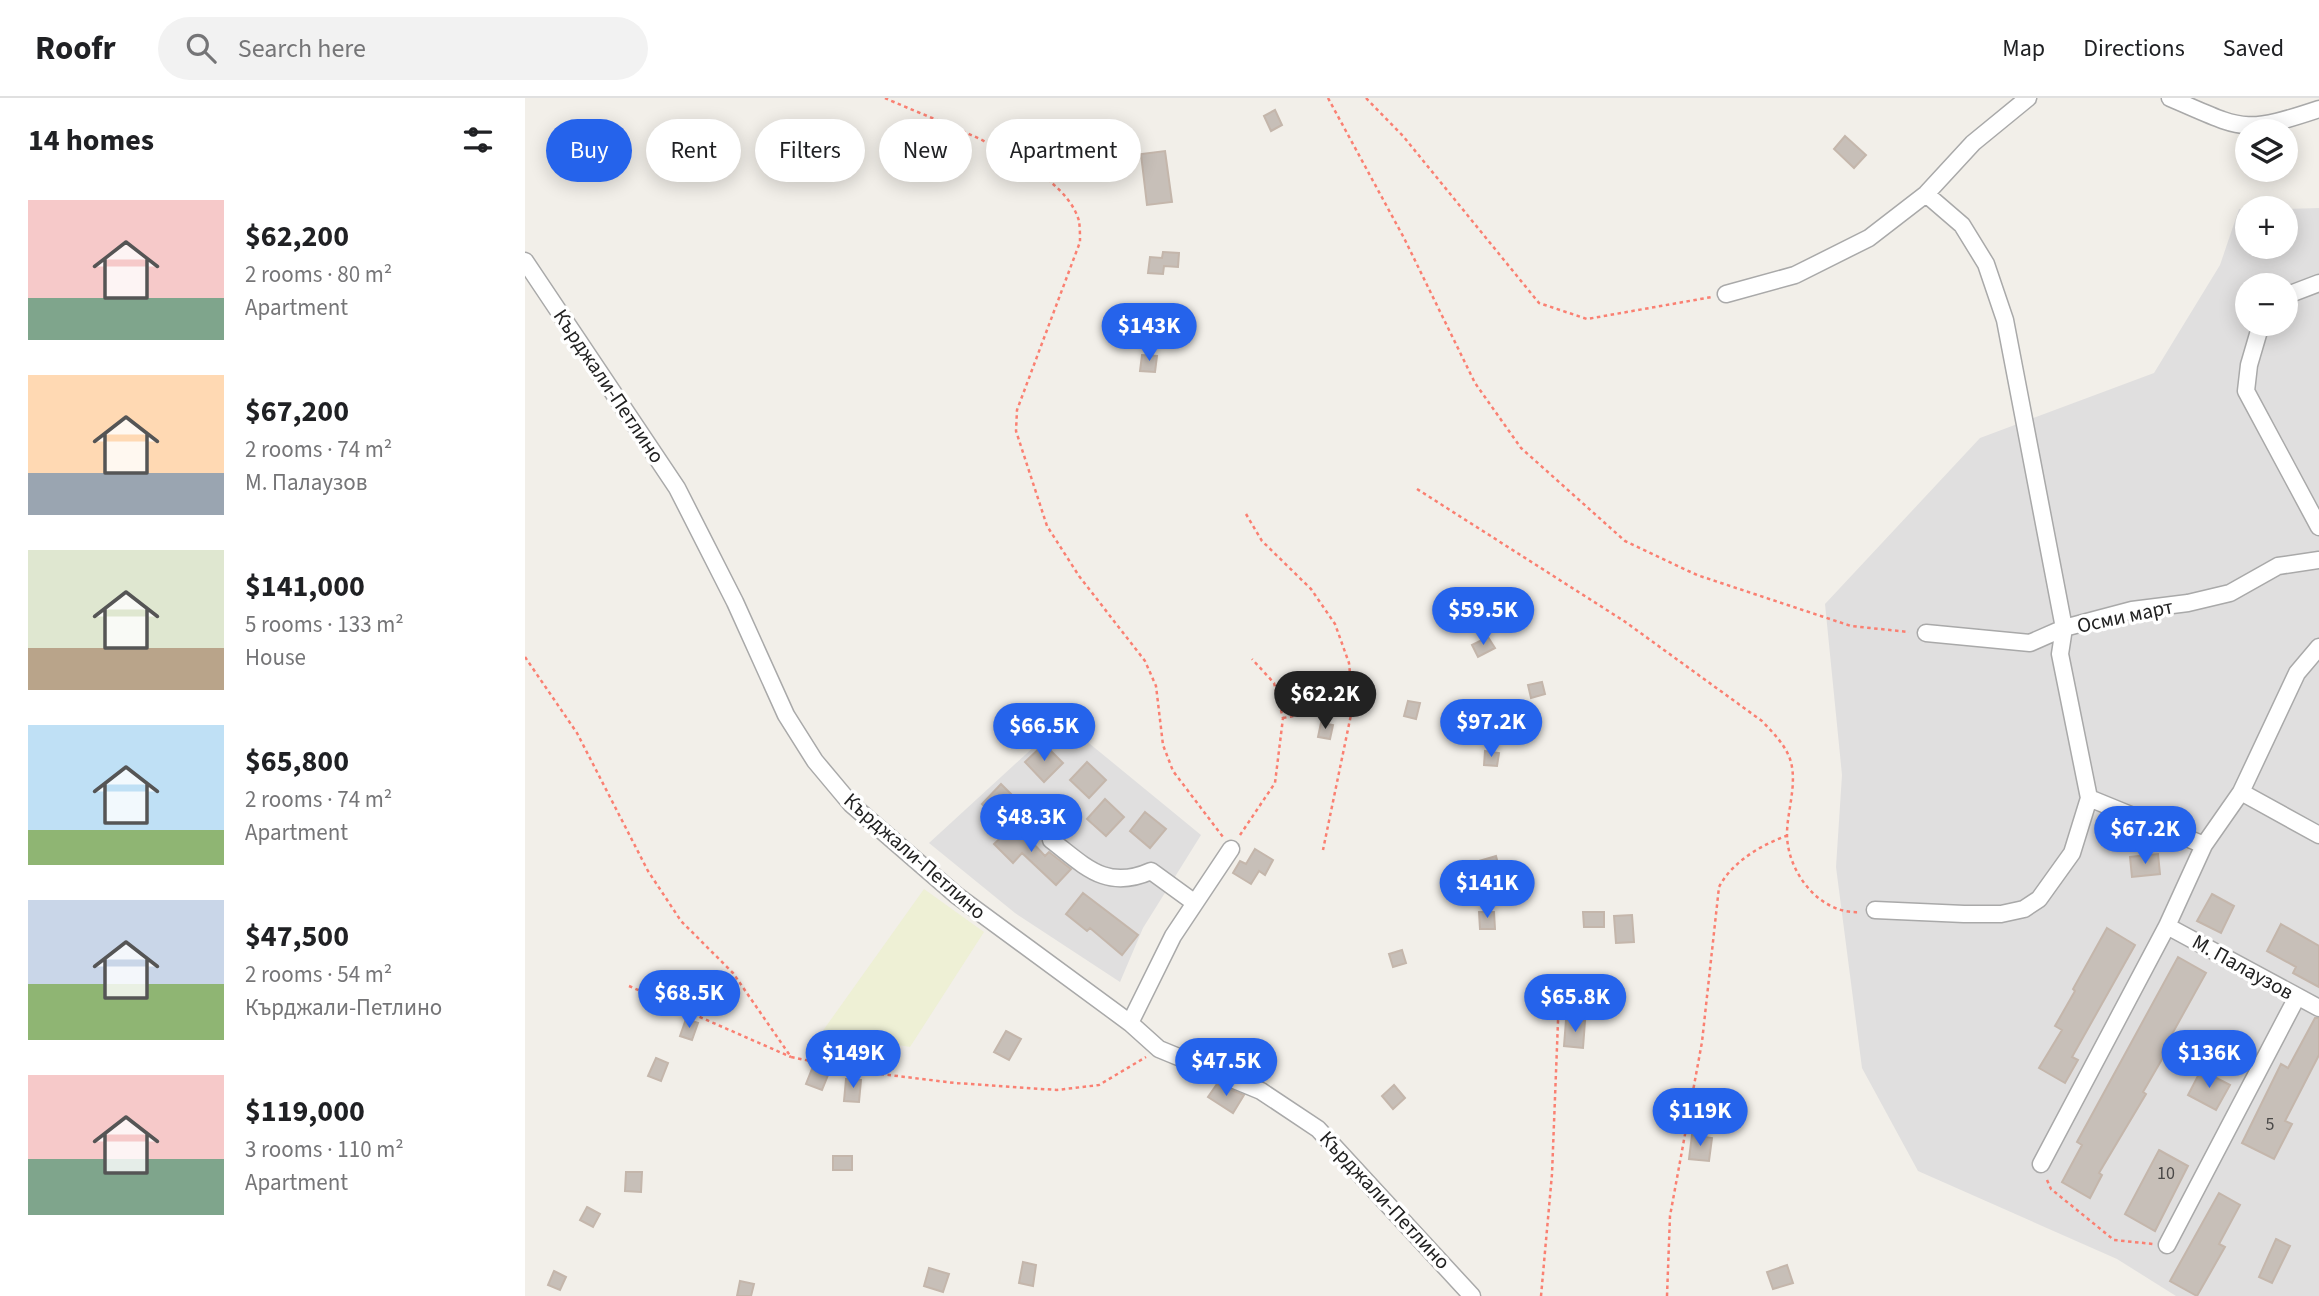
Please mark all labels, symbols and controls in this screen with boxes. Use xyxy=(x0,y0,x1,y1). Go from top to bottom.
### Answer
search box xyxy=(158,17,648,80)
text: Roofr xyxy=(35,25,116,72)
icon: search xyxy=(182,29,220,67)
text: Search here xyxy=(238,30,366,67)
text: Map xyxy=(2002,31,2045,66)
text: Directions xyxy=(2083,31,2185,66)
text: Saved xyxy=(2223,31,2284,66)
text: 14 homes xyxy=(28,119,154,162)
chip: Buy xyxy=(546,119,632,182)
chip: Rent xyxy=(646,119,741,182)
chip: Filters xyxy=(755,119,865,182)
chip: New xyxy=(879,119,972,182)
chip: Apartment xyxy=(986,119,1141,182)
map controls xyxy=(2235,119,2298,336)
button: layers xyxy=(2235,119,2298,182)
icon: filters xyxy=(459,121,497,159)
button: + xyxy=(2235,196,2298,259)
text: $62,200 xyxy=(245,215,349,258)
icon: home xyxy=(84,228,168,312)
text: 2 rooms · 80 m² xyxy=(245,258,392,291)
button: − xyxy=(2235,273,2298,336)
text: Apartment xyxy=(245,291,348,324)
street label: Кърджали-Петлино xyxy=(546,303,672,469)
pin: $143K xyxy=(1100,303,1198,363)
text: $143K xyxy=(1118,309,1180,342)
text: $67,200 xyxy=(245,390,349,433)
icon: home xyxy=(84,403,168,487)
text: 2 rooms · 74 m² xyxy=(245,433,392,466)
text: М. Палаузов xyxy=(245,466,367,499)
text: $141,000 xyxy=(245,565,365,608)
icon: home xyxy=(84,578,168,662)
pin: $59.5K xyxy=(1426,588,1540,647)
street label: Осми март xyxy=(2074,591,2176,641)
text: $59.5K xyxy=(1448,593,1518,626)
text: 5 rooms · 133 m² xyxy=(245,608,404,641)
text: House xyxy=(245,641,306,674)
pin: $62.2K xyxy=(1268,672,1382,731)
text: $62.2K xyxy=(1290,677,1360,710)
pin: $97.2K xyxy=(1434,700,1548,759)
pin: $66.5K xyxy=(987,704,1101,763)
text: $97.2K xyxy=(1456,705,1526,738)
text: $66.5K xyxy=(1009,709,1079,742)
text: $65,800 xyxy=(245,740,349,783)
icon: home xyxy=(84,753,168,837)
text: 2 rooms · 74 m² xyxy=(245,783,392,816)
street label: Кърджали-Петлино xyxy=(837,786,993,926)
pin: $48.3K xyxy=(974,794,1088,854)
text: $48.3K xyxy=(996,800,1066,833)
pin: $67.2K xyxy=(2088,806,2202,866)
text: $67.2K xyxy=(2110,812,2180,845)
text: Apartment xyxy=(245,816,348,849)
pin: $141K xyxy=(1438,860,1536,920)
text: $141K xyxy=(1456,866,1518,899)
text: $47,500 xyxy=(245,915,349,958)
street label: М. Палаузов xyxy=(2187,927,2299,1007)
icon: home xyxy=(84,928,168,1012)
text: 2 rooms · 54 m² xyxy=(245,958,392,991)
pin: $68.5K xyxy=(632,970,746,1030)
pin: $65.8K xyxy=(1518,974,1632,1034)
text: $68.5K xyxy=(654,976,724,1009)
text: $65.8K xyxy=(1540,980,1610,1013)
text: Кърджали-Петлино xyxy=(245,991,442,1024)
pin: $149K xyxy=(804,1030,902,1090)
pin: $136K xyxy=(2160,1030,2258,1090)
text: $149K xyxy=(822,1036,884,1069)
text: $136K xyxy=(2178,1036,2240,1069)
pin: $47.5K xyxy=(1169,1038,1283,1098)
text: $47.5K xyxy=(1191,1044,1261,1077)
pin: $119K xyxy=(1651,1088,1749,1148)
text: $119,000 xyxy=(245,1090,365,1133)
text: $119K xyxy=(1669,1094,1731,1127)
icon: home xyxy=(84,1103,168,1187)
house number: 5 xyxy=(2266,1112,2275,1137)
street label: Кърджали-Петлино xyxy=(1313,1124,1457,1276)
text: 3 rooms · 110 m² xyxy=(245,1133,404,1166)
house number: 10 xyxy=(2157,1161,2175,1186)
text: Apartment xyxy=(245,1166,348,1199)

